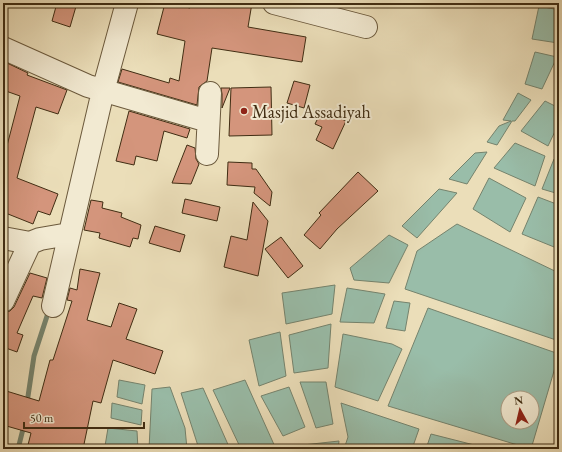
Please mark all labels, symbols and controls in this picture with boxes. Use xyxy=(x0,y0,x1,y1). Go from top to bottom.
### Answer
place label: Masjid Assadiyah xyxy=(252,100,371,123)
marker: Masjid Assadiyah xyxy=(239,106,249,116)
north arrow xyxy=(500,390,540,430)
text: N xyxy=(513,393,524,408)
scale bar xyxy=(24,404,144,430)
text: 50 m xyxy=(30,410,54,426)

